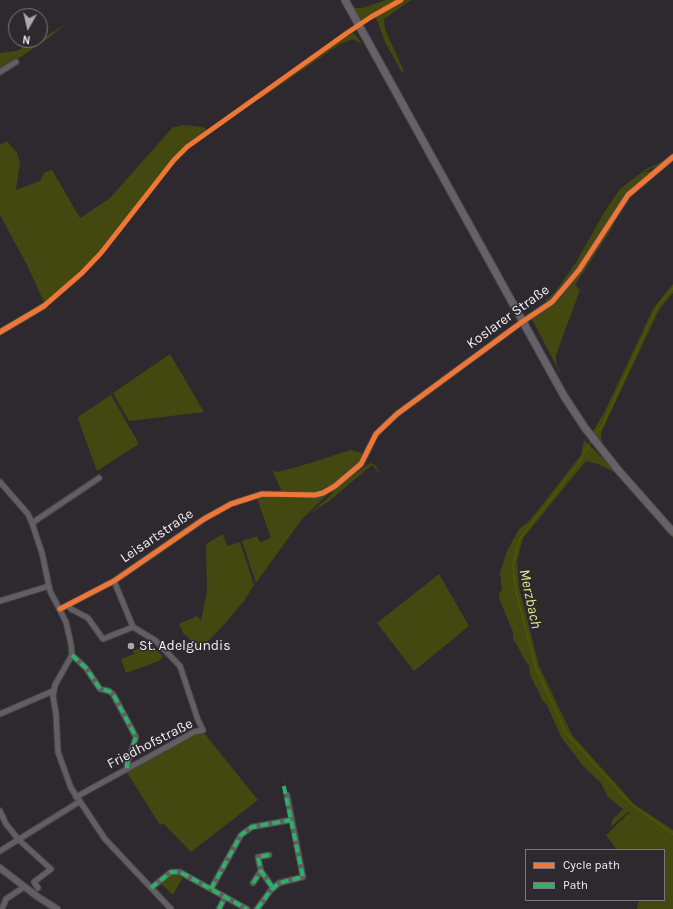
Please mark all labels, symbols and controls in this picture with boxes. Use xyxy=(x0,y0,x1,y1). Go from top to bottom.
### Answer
north arrow xyxy=(8,8,48,48)
text: N xyxy=(22,32,31,46)
street label: Koslarer Straße xyxy=(463,281,553,353)
street label: Leisartstraße xyxy=(117,505,197,567)
water label: Merzbach xyxy=(515,568,545,630)
place label: St. Adelgundis xyxy=(139,638,231,654)
marker: St. Adelgundis xyxy=(126,641,136,651)
street label: Friedhofstraße xyxy=(104,715,196,773)
legend xyxy=(525,849,665,901)
text: Cycle path xyxy=(563,858,620,872)
text: Path xyxy=(563,878,588,892)

